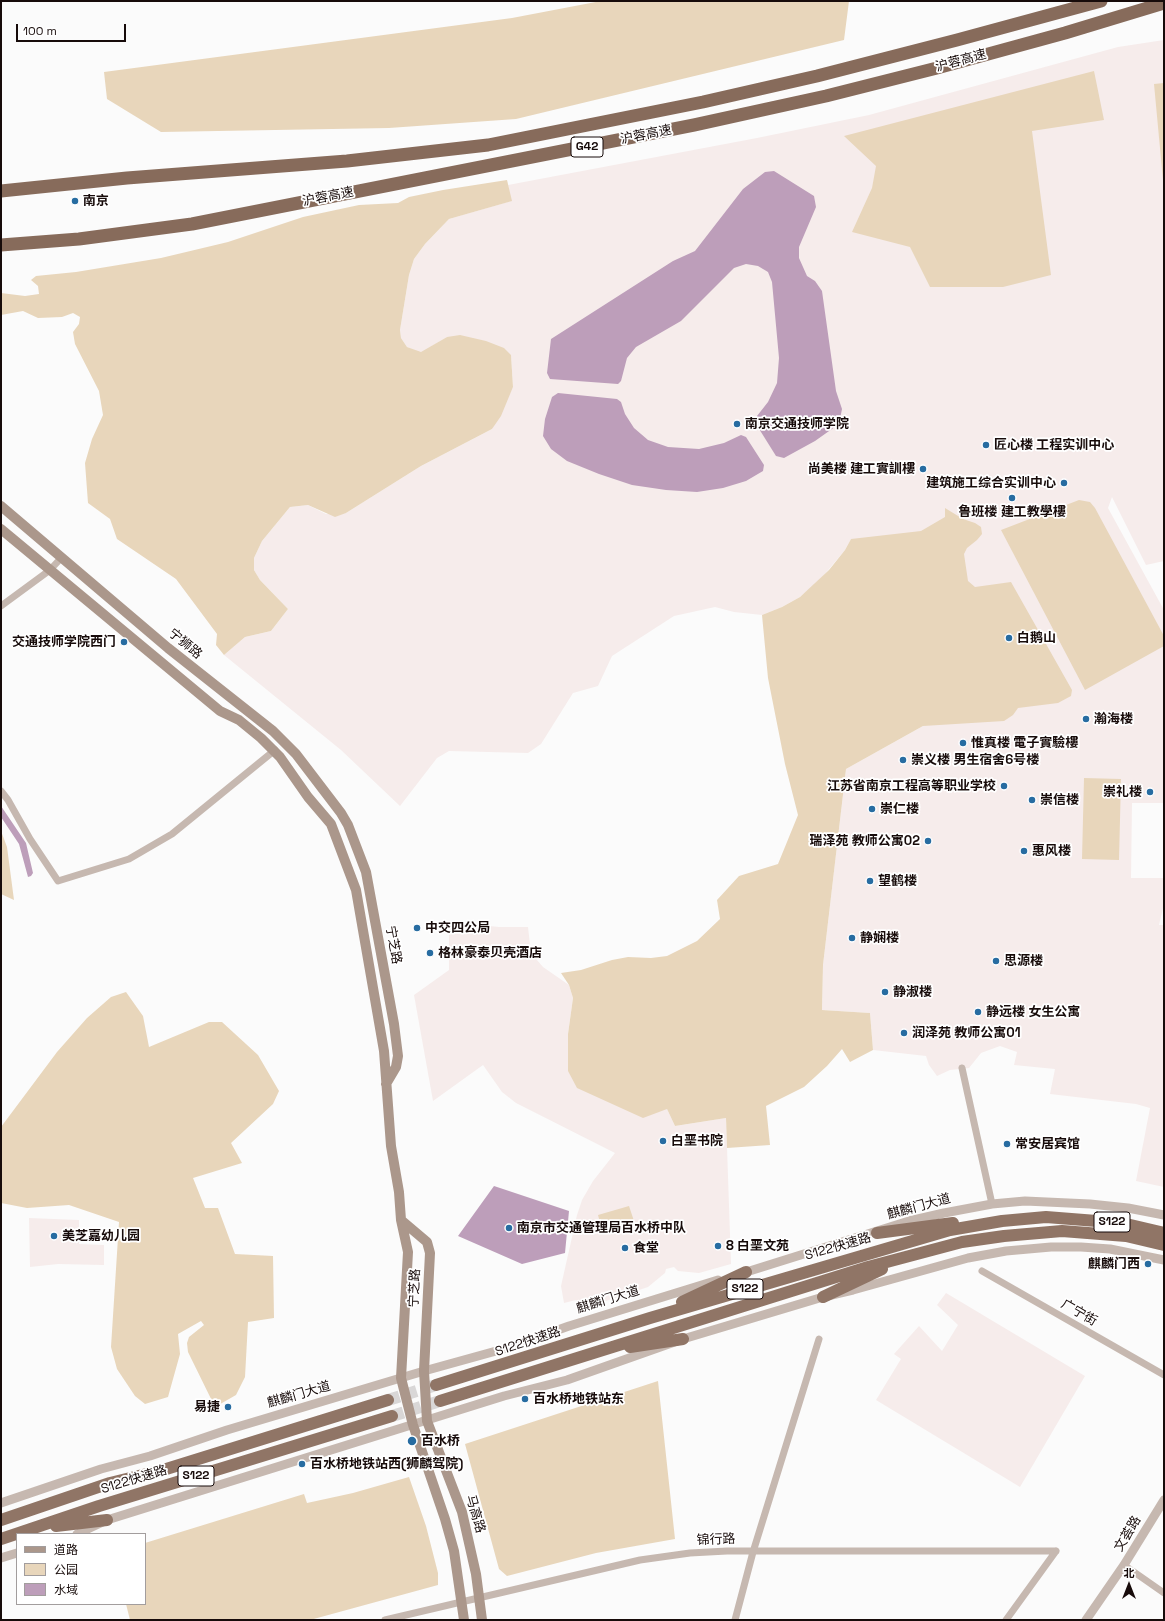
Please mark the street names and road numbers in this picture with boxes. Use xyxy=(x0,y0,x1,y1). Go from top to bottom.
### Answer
street label: 沪蓉高速 xyxy=(934,47,988,75)
street label: 沪蓉高速 xyxy=(619,122,673,148)
road number: G42 xyxy=(571,137,603,157)
street label: 沪蓉高速 xyxy=(301,184,355,210)
street label: 宁狮路 xyxy=(165,625,205,663)
street label: 宁芝路 xyxy=(382,924,404,966)
street label: 麒麟门大道 xyxy=(886,1191,952,1223)
road number: S122 xyxy=(1094,1212,1130,1232)
street label: S122快速路 xyxy=(803,1230,873,1264)
street label: 宁芝路 xyxy=(406,1268,424,1308)
road number: S122 xyxy=(727,1279,763,1299)
street label: 麒麟门大道 xyxy=(575,1283,641,1317)
street label: 广宁街 xyxy=(1058,1296,1100,1330)
street label: S122快速路 xyxy=(493,1324,563,1360)
street label: 麒麟门大道 xyxy=(266,1379,332,1411)
street label: S122快速路 xyxy=(99,1463,169,1497)
road number: S122 xyxy=(178,1466,214,1486)
street label: 马高路 xyxy=(462,1493,488,1535)
street label: 文荟路 xyxy=(1111,1513,1145,1555)
street label: 锦行路 xyxy=(696,1532,736,1548)

